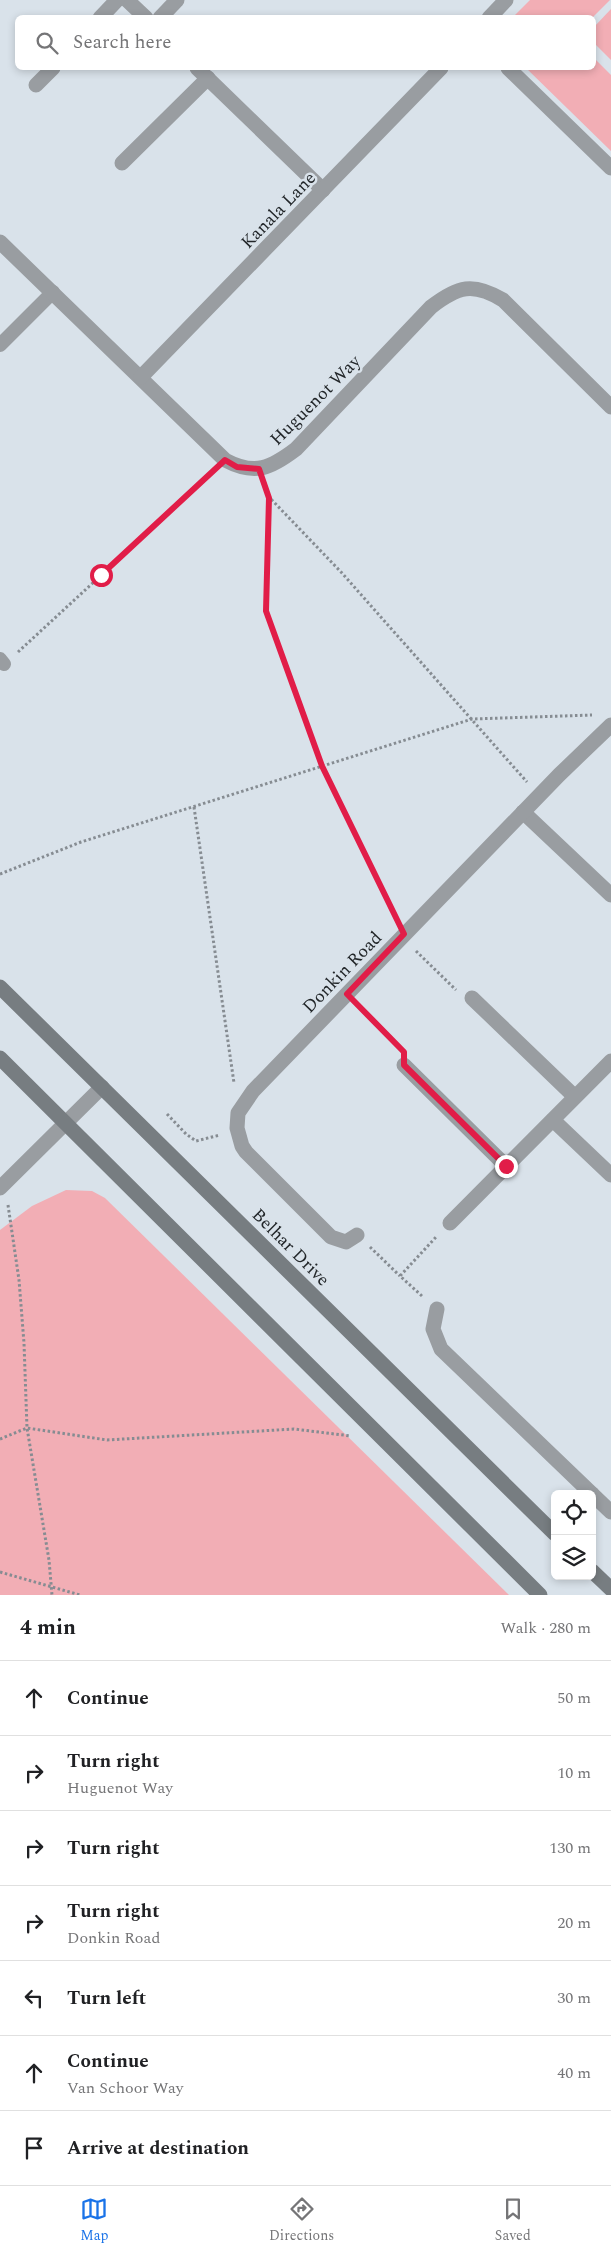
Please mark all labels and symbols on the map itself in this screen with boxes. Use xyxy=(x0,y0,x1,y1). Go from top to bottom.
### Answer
street label: Kanala Lane xyxy=(234,166,322,255)
street label: Huguenot Way xyxy=(264,348,368,452)
route start xyxy=(90,564,113,587)
street label: Donkin Road xyxy=(296,925,389,1019)
route end xyxy=(495,1155,518,1178)
street label: Belhar Drive xyxy=(245,1202,336,1293)

